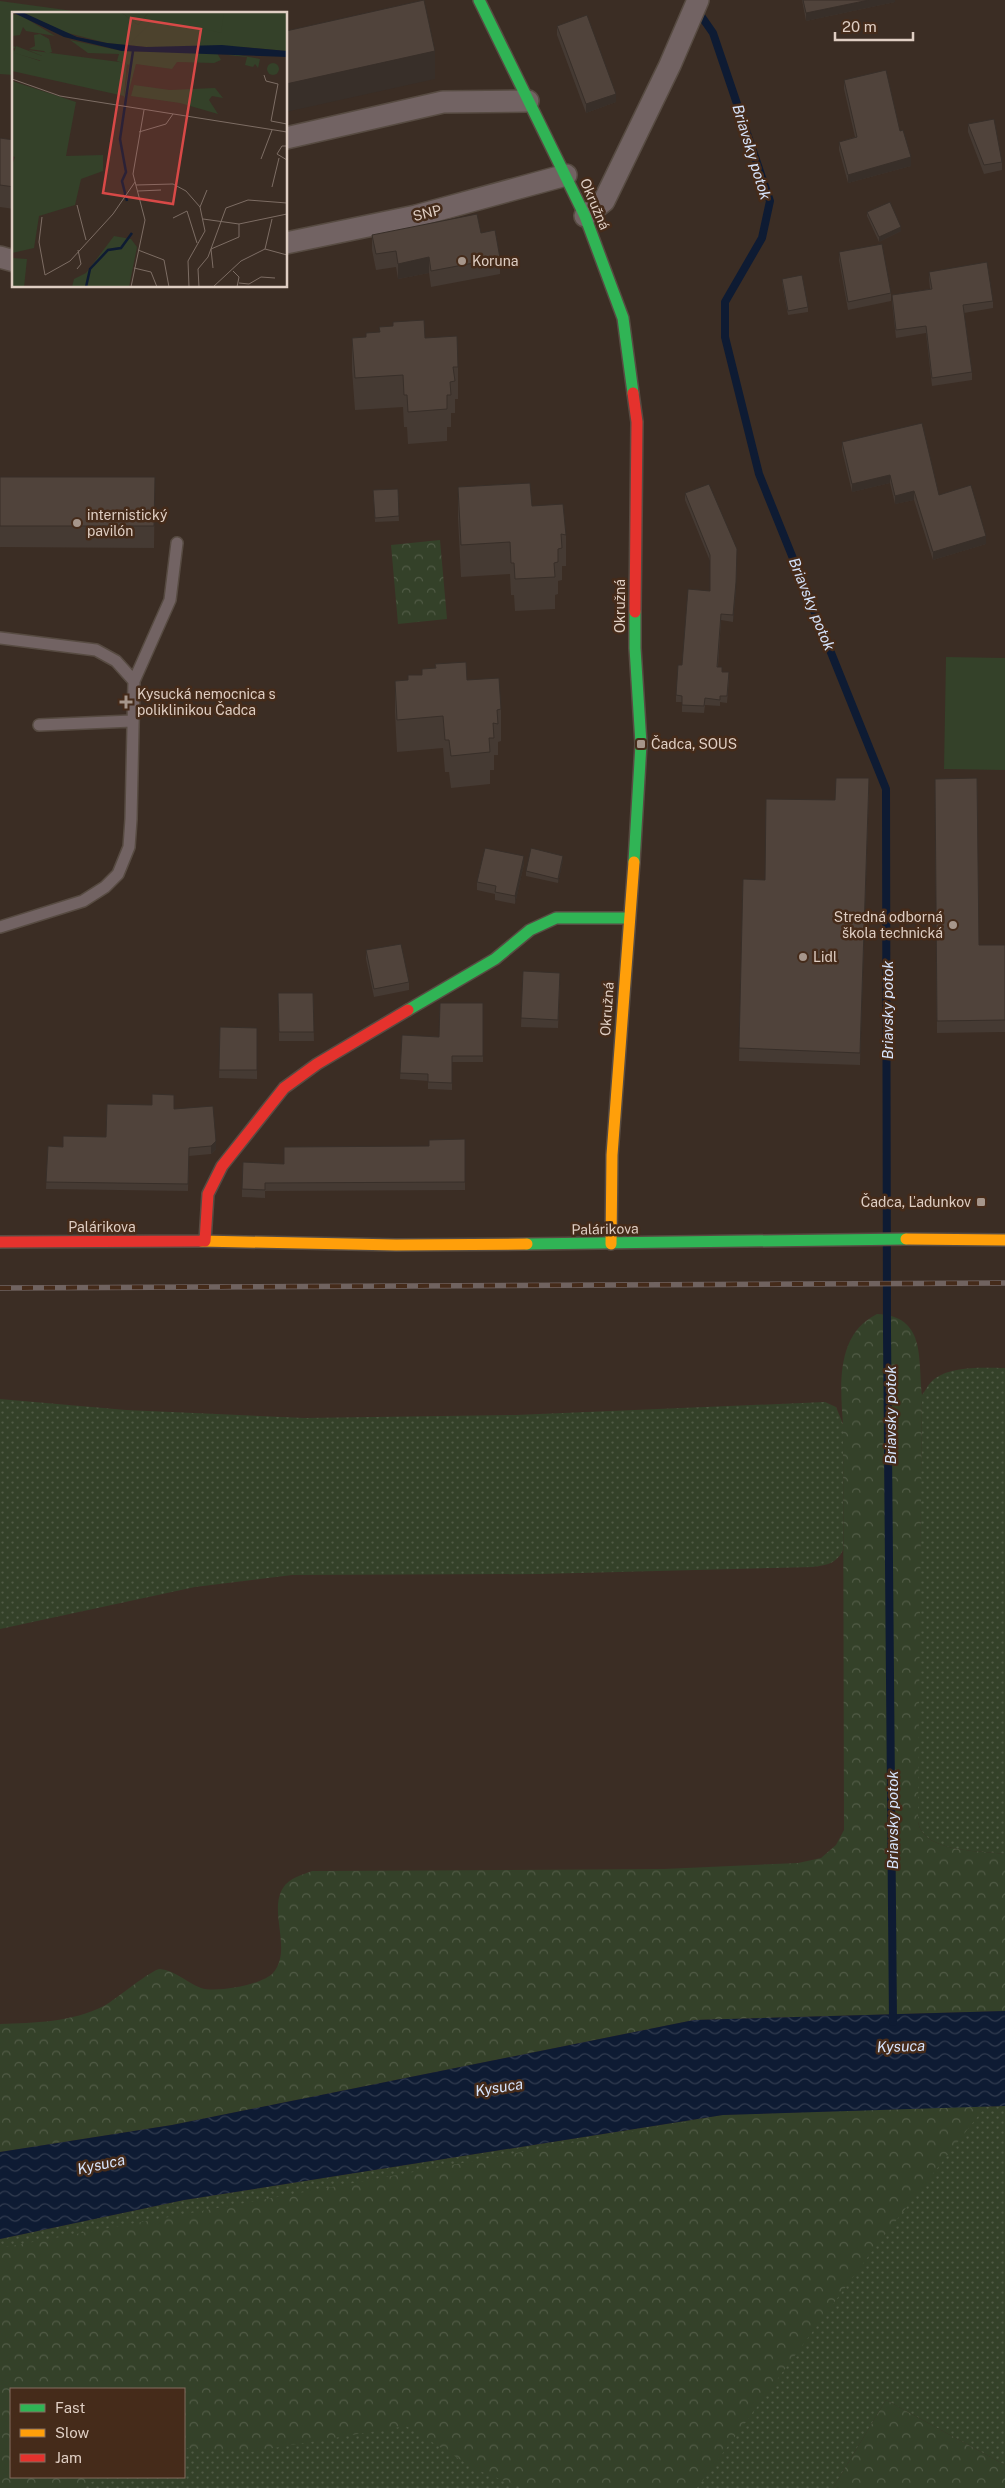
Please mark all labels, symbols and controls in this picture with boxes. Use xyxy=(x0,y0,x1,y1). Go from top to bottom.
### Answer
scale bar xyxy=(835,10,912,42)
inset map xyxy=(12,12,288,288)
text: 20 m xyxy=(842,18,877,35)
water label: Briavsky potok xyxy=(729,102,775,203)
street label: Okružná xyxy=(577,176,613,232)
street label: SNP xyxy=(411,202,443,224)
place label: Koruna xyxy=(472,253,519,269)
marker: Koruna xyxy=(456,255,468,267)
place label: internistický pavilón xyxy=(87,507,168,539)
marker: internistický pavilón xyxy=(71,517,83,529)
water label: Briavsky potok xyxy=(786,555,839,654)
street label: Okružná xyxy=(612,579,628,633)
place label: Kysucká nemocnica s poliklinikou Čadca xyxy=(137,686,276,718)
marker: Kysucká nemocnica s poliklinikou Čadca xyxy=(119,695,133,709)
place label: Čadca, SOUS xyxy=(651,735,737,752)
marker: Čadca, SOUS xyxy=(635,738,647,750)
place label: Stredná odborná škola technická xyxy=(834,909,943,941)
marker: Stredná odborná škola technická xyxy=(947,919,959,931)
place label: Lidl xyxy=(813,949,837,965)
marker: Lidl xyxy=(797,951,809,963)
water label: Briavsky potok xyxy=(879,960,896,1059)
street label: Okružná xyxy=(597,981,617,1037)
place label: Čadca, Ľadunkov xyxy=(861,1193,971,1210)
marker: Čadca, Ľadunkov xyxy=(975,1196,987,1208)
street label: Palárikova xyxy=(68,1219,136,1235)
street label: Palárikova xyxy=(571,1220,639,1238)
water label: Briavsky potok xyxy=(882,1365,899,1464)
water label: Briavsky potok xyxy=(884,1770,901,1869)
water label: Kysuca xyxy=(877,2037,925,2055)
water label: Kysuca xyxy=(474,2075,524,2099)
water label: Kysuca xyxy=(76,2151,126,2177)
legend xyxy=(10,2388,185,2478)
text: Fast xyxy=(55,2399,85,2416)
text: Slow xyxy=(55,2424,90,2441)
text: Jam xyxy=(55,2449,82,2466)

